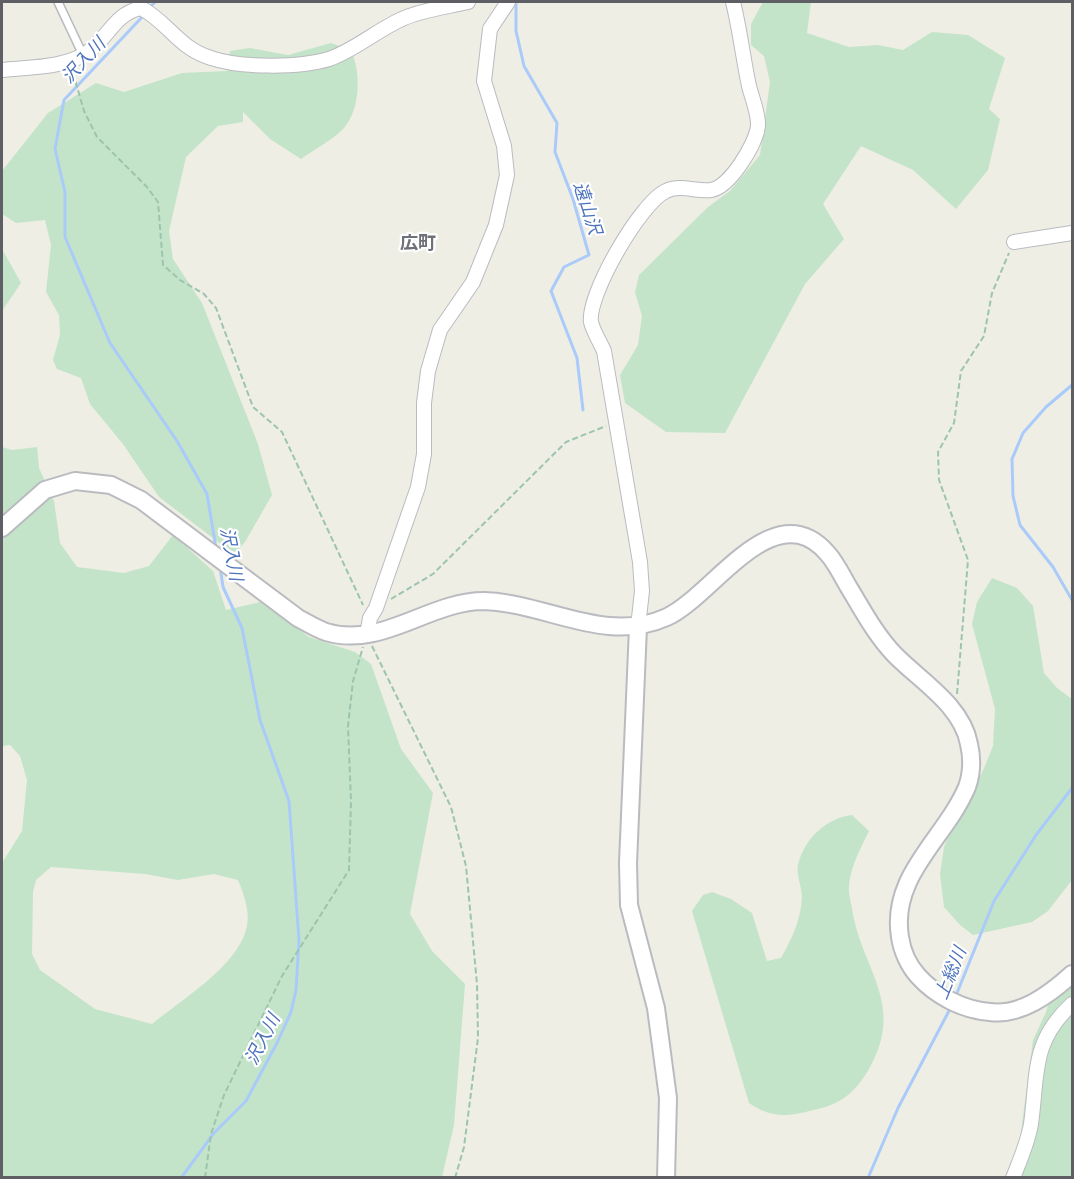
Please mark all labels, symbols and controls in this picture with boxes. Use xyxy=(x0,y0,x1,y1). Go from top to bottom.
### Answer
water label: 沢入川 xyxy=(57,32,110,87)
water label: 遠山沢 xyxy=(570,179,607,239)
district label: 広町 xyxy=(400,232,436,253)
water label: 沢入川 xyxy=(217,525,248,584)
water label: 上総川 xyxy=(930,942,971,1002)
water label: 沢入川 xyxy=(240,1008,285,1068)

